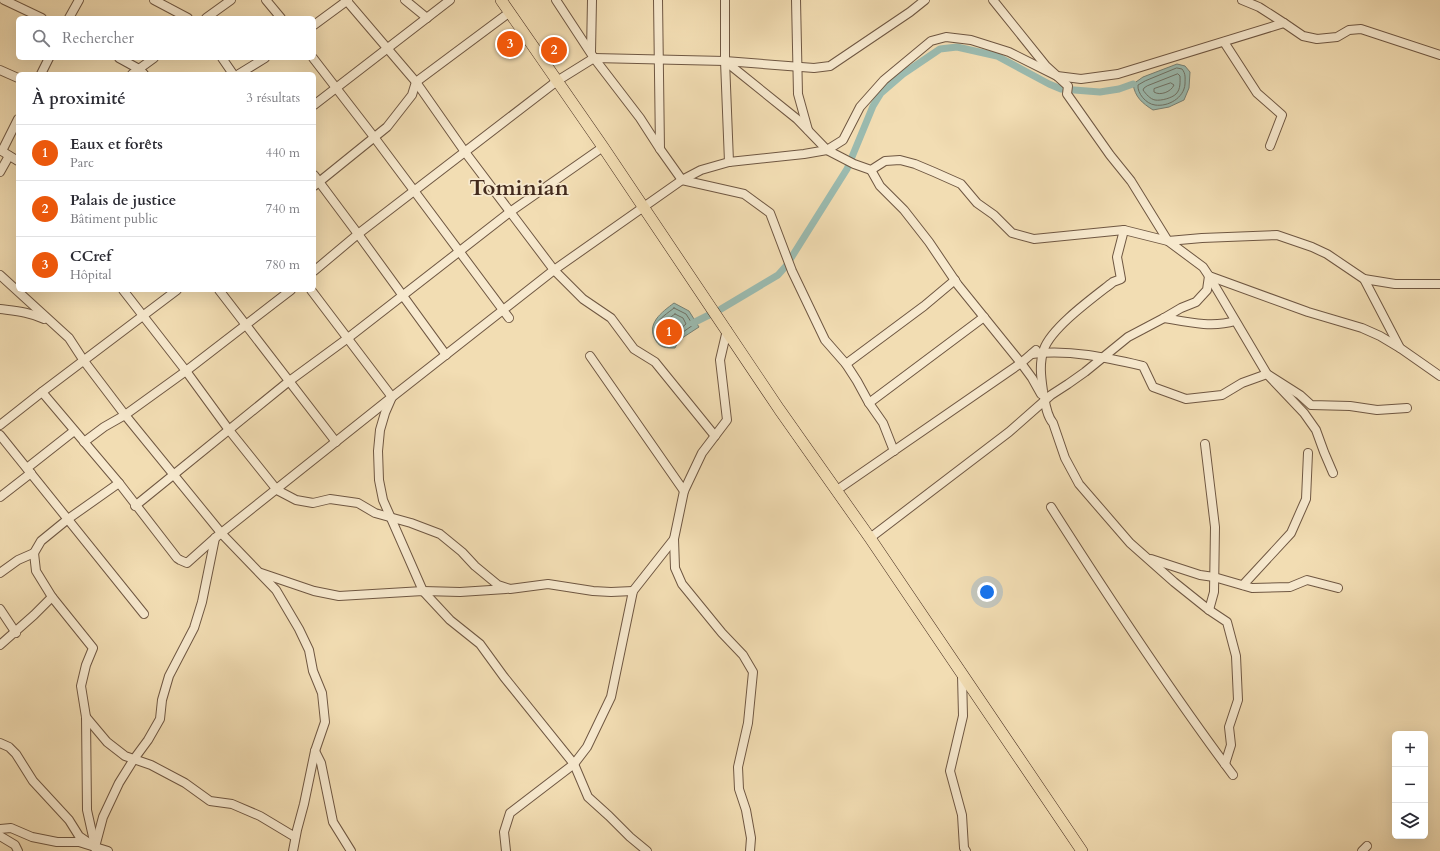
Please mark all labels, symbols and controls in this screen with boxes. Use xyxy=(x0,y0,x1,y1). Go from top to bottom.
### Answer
search box xyxy=(16,16,316,60)
icon: search xyxy=(30,27,52,49)
text: Rechercher xyxy=(62,28,134,48)
pin: 3 xyxy=(497,29,523,59)
pin: 2 xyxy=(541,35,567,65)
text: À proximité xyxy=(32,87,126,110)
text: 3 résultats xyxy=(246,89,300,107)
text: Eaux et forêts xyxy=(70,134,163,154)
text: 1 xyxy=(42,144,48,162)
text: 440 m xyxy=(266,144,300,162)
text: Parc xyxy=(70,154,94,172)
district label: Tominian xyxy=(469,173,569,203)
text: Palais de justice xyxy=(70,190,176,210)
text: 2 xyxy=(42,200,48,218)
text: 740 m xyxy=(266,200,300,218)
text: Bâtiment public xyxy=(70,210,158,228)
text: CCref xyxy=(70,246,111,266)
text: 3 xyxy=(42,256,48,274)
text: 780 m xyxy=(266,256,300,274)
text: Hôpital xyxy=(70,266,112,284)
pin: 1 xyxy=(656,317,682,347)
your location xyxy=(977,582,997,602)
map controls xyxy=(1392,731,1428,839)
button: + xyxy=(1392,731,1428,767)
button: − xyxy=(1392,767,1428,803)
button: layers xyxy=(1392,803,1428,839)

